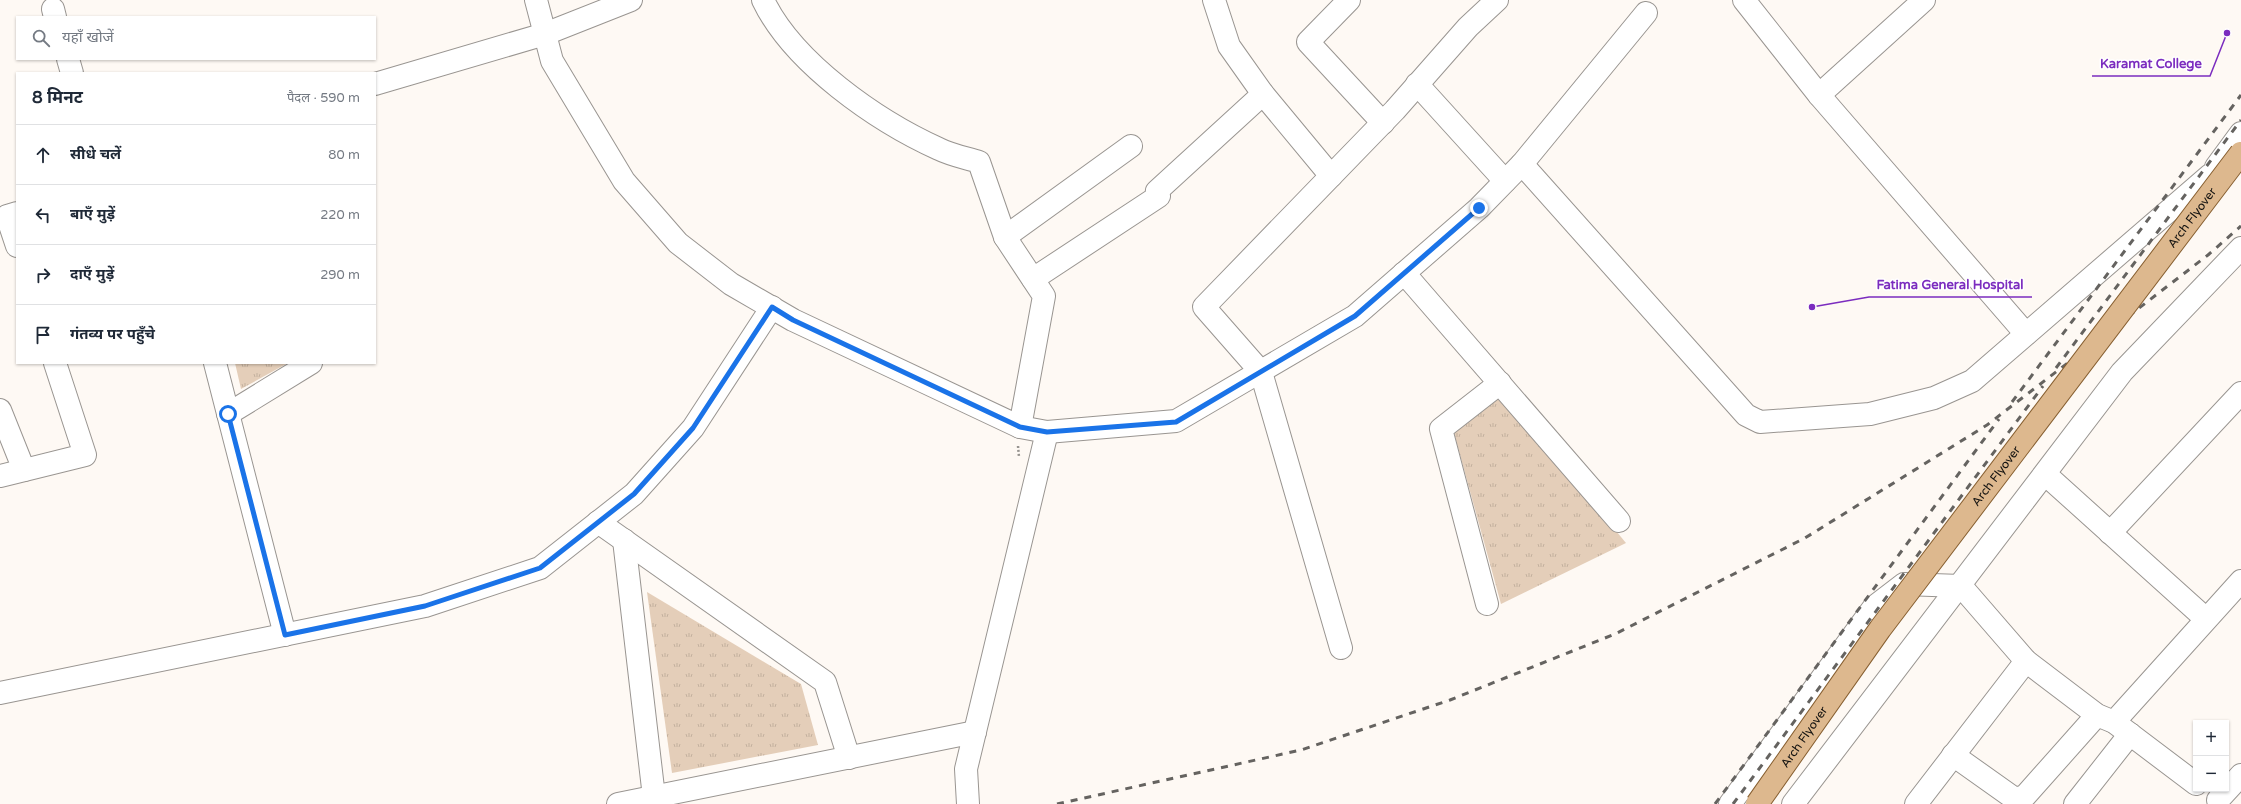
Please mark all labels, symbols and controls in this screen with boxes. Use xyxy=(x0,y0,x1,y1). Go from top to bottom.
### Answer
search box xyxy=(16,16,376,60)
icon: search xyxy=(30,27,52,49)
text: यहाँ खोजें xyxy=(62,28,114,46)
callout: Karamat College xyxy=(2092,51,2210,76)
text: Karamat College xyxy=(2100,56,2203,72)
text: 8 मिनट xyxy=(32,87,83,108)
text: पैदल · 590 m xyxy=(287,90,360,106)
icon: ahead xyxy=(32,144,54,166)
text: सीधे चलें xyxy=(70,145,121,163)
text: 80 m xyxy=(328,147,360,163)
street label: Arch Flyover xyxy=(2165,185,2219,251)
route end xyxy=(1470,199,1488,217)
icon: left xyxy=(32,204,54,226)
text: बाएँ मुड़ें xyxy=(70,205,115,223)
text: 220 m xyxy=(320,207,360,223)
icon: right xyxy=(32,264,54,286)
text: दाएँ मुड़ें xyxy=(70,265,114,283)
text: 290 m xyxy=(320,267,360,283)
callout: Fatima General Hospital xyxy=(1869,272,2032,297)
text: Fatima General Hospital xyxy=(1877,277,2024,293)
icon: arrive xyxy=(32,324,54,346)
text: गंतव्य पर पहुँचे xyxy=(70,325,155,343)
route start xyxy=(219,405,237,423)
street label: Arch Flyover xyxy=(1969,443,2024,509)
street label: Arch Flyover xyxy=(1778,703,1831,770)
map controls xyxy=(2193,720,2229,792)
button: + xyxy=(2193,720,2229,756)
button: − xyxy=(2193,756,2229,792)

